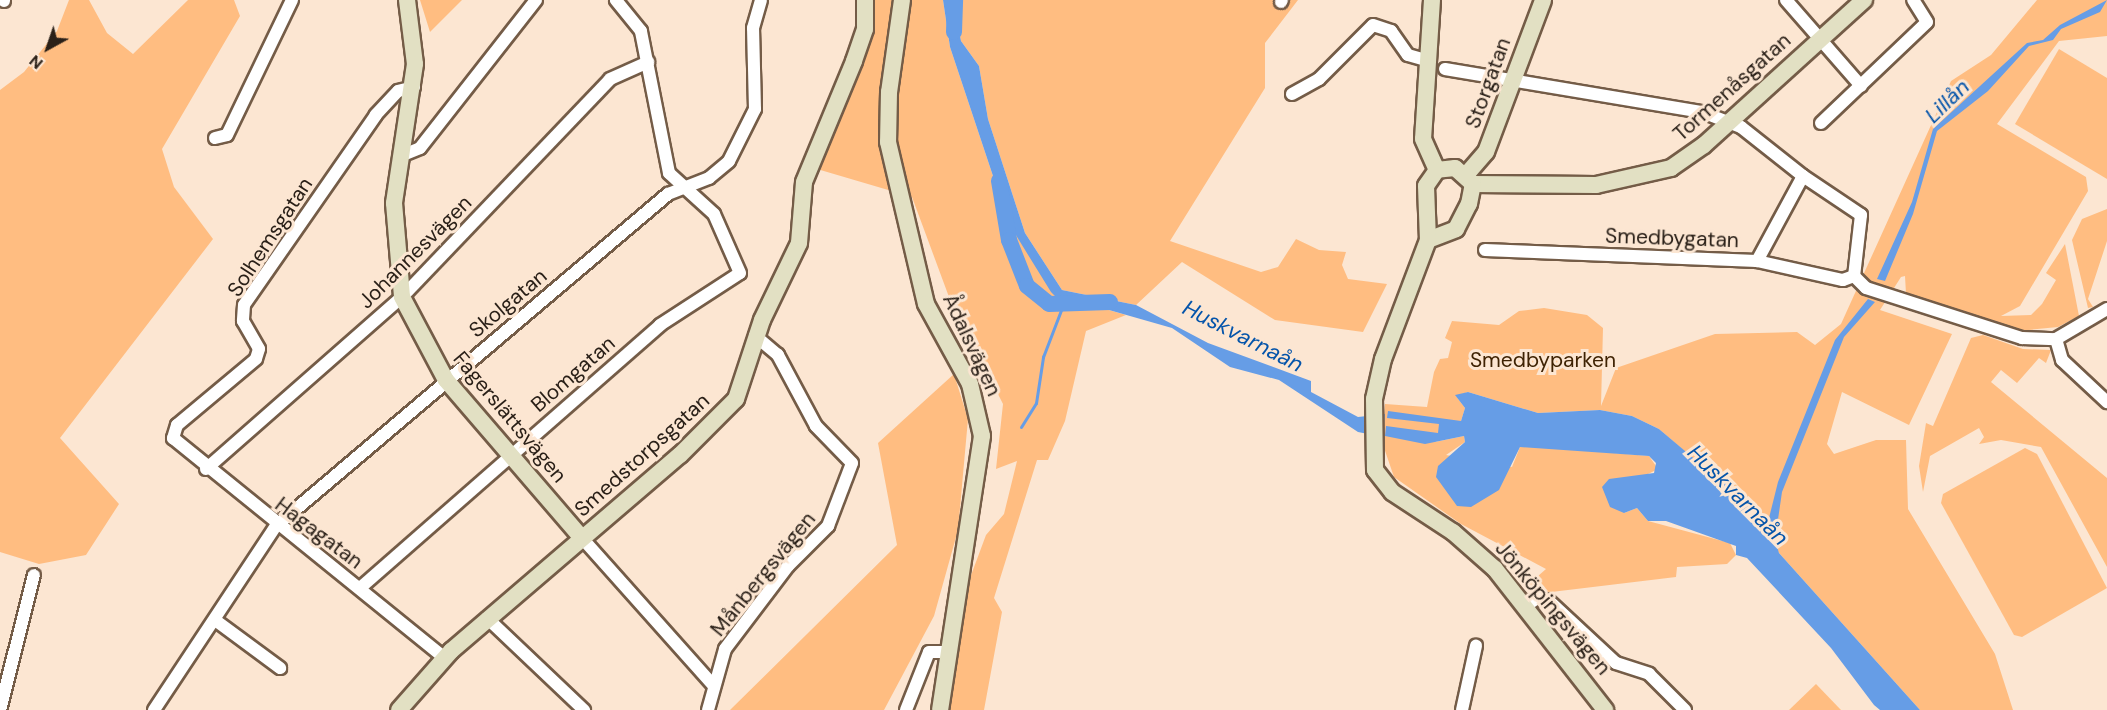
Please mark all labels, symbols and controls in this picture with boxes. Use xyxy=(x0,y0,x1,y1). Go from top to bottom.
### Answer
north arrow xyxy=(18,18,78,78)
street label: Tormenåsgatan xyxy=(1668,28,1796,146)
street label: Storgatan xyxy=(1460,34,1516,132)
text: N xyxy=(25,50,47,74)
water label: Lillån xyxy=(1919,74,1975,128)
street label: Solhemsgatan xyxy=(222,173,318,301)
street label: Johannesvägen xyxy=(353,190,477,314)
street label: Smedbygatan xyxy=(1605,223,1739,253)
street label: Skolgatan xyxy=(464,263,552,343)
street label: Ådalsvägen xyxy=(937,290,1007,400)
water label: Huskvarnaån xyxy=(1178,294,1308,378)
street label: Blomgatan xyxy=(526,331,620,417)
street label: Fagerslättsvägen xyxy=(448,346,572,488)
park label: Smedbyparken xyxy=(1470,347,1616,373)
street label: Smedstorpsgatan xyxy=(569,388,715,522)
water label: Huskvarnaån xyxy=(1682,439,1794,551)
street label: Hagagatan xyxy=(270,492,368,574)
street label: Månbergsvägen xyxy=(705,507,821,641)
street label: Jönköpingsvägen xyxy=(1490,536,1616,680)

